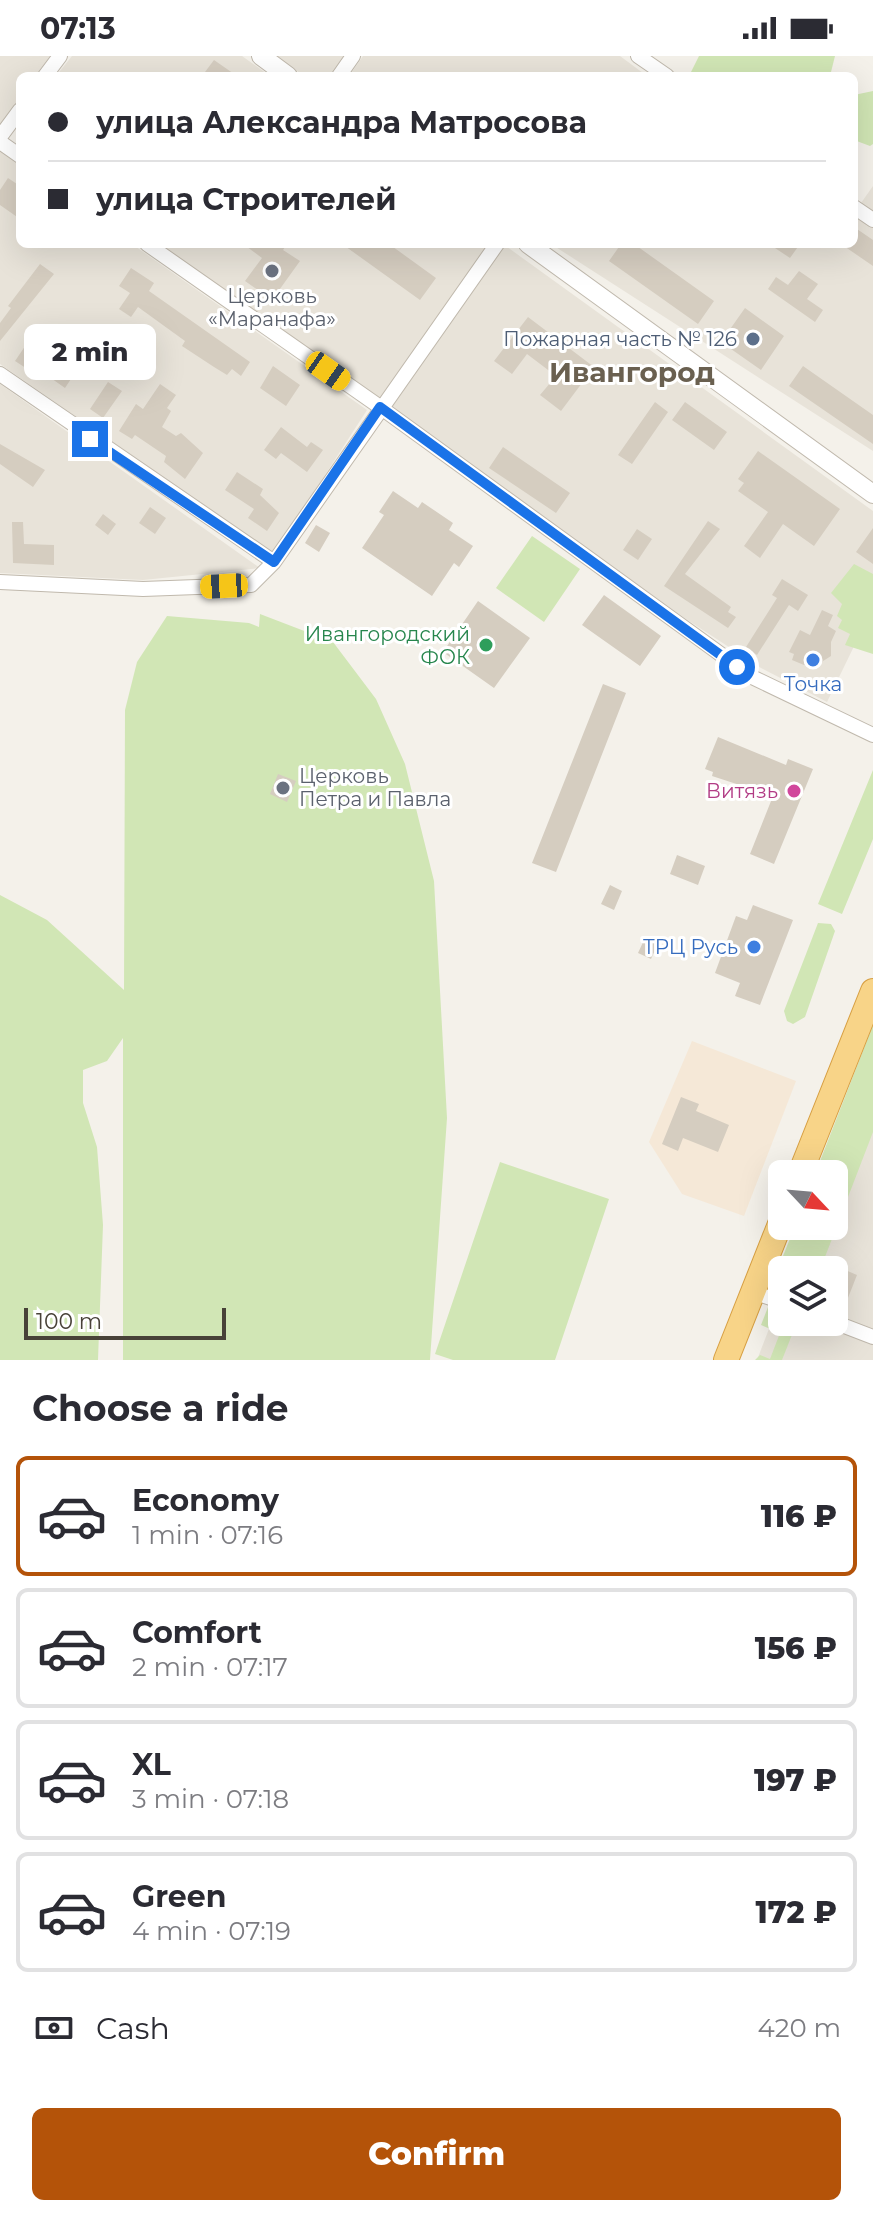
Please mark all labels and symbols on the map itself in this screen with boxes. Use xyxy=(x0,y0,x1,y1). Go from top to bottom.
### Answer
marker: Церковь «Маранафа» xyxy=(263,262,281,280)
place label: Церковь «Маранафа» xyxy=(208,284,336,331)
callout: 2 min xyxy=(24,323,156,379)
place label: Пожарная часть № 126 xyxy=(503,327,737,351)
marker: Пожарная часть № 126 xyxy=(744,330,762,348)
car xyxy=(301,347,355,395)
district label: Ивангород xyxy=(549,355,715,389)
route end xyxy=(72,421,108,457)
car xyxy=(199,573,249,599)
place label: Ивангородский ФОК xyxy=(305,622,470,669)
marker: Ивангородский ФОК xyxy=(477,636,495,654)
route start xyxy=(719,649,755,685)
marker: Точка xyxy=(804,651,822,669)
place label: Точка xyxy=(784,672,842,696)
place label: Церковь Петра и Павла xyxy=(299,764,451,811)
marker: Церковь Петра и Павла xyxy=(274,779,292,797)
place label: Витязь xyxy=(706,779,778,803)
marker: Витязь xyxy=(785,782,803,800)
place label: ТРЦ Русь xyxy=(643,935,738,959)
marker: ТРЦ Русь xyxy=(745,938,763,956)
north arrow xyxy=(768,1160,848,1240)
scale bar xyxy=(24,1304,226,1340)

